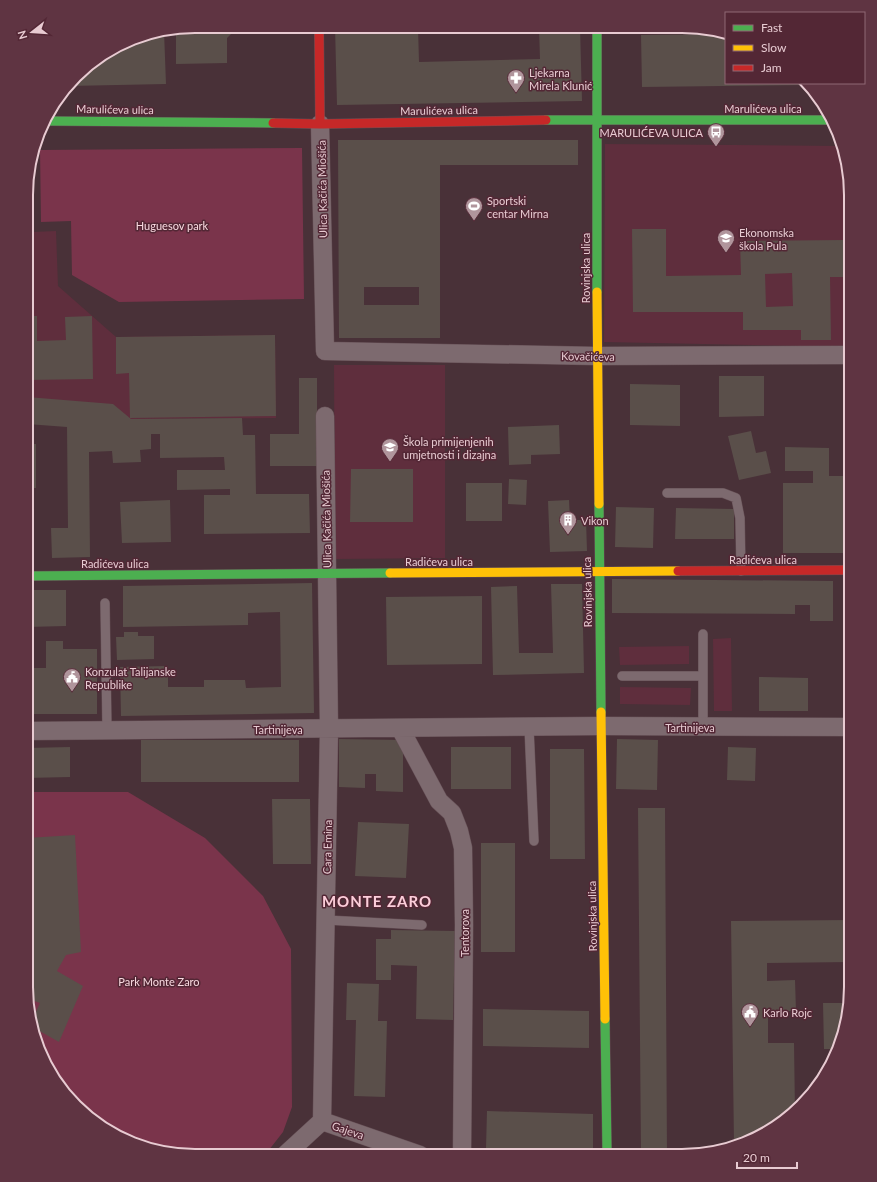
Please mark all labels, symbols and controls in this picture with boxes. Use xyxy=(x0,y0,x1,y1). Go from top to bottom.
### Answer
north arrow xyxy=(12,12,52,52)
legend xyxy=(725,12,865,84)
text: Fast xyxy=(761,20,783,35)
text: N xyxy=(15,29,29,41)
text: Slow xyxy=(761,40,787,55)
text: Jam xyxy=(761,60,782,75)
place label: Ljekarna Mirela Klunić xyxy=(529,66,592,92)
pharmacy icon: Ljekarna Mirela Klunić xyxy=(506,68,526,93)
street label: Marulićeva ulica xyxy=(76,102,154,116)
street label: Marulićeva ulica xyxy=(724,102,802,115)
street label: Marulićeva ulica xyxy=(400,103,478,117)
bus stop icon: MARULIĆEVA ULICA xyxy=(706,122,726,147)
place label: MARULIĆEVA ULICA xyxy=(600,126,704,139)
street label: Ulica Kačića Miošića xyxy=(315,140,329,238)
place label: Sportski centar Mirna xyxy=(487,194,548,220)
sports icon: Sportski centar Mirna xyxy=(464,196,484,221)
park label: Huguesov park xyxy=(136,219,209,232)
place label: Ekonomska škola Pula xyxy=(739,226,794,252)
school or university icon: Ekonomska škola Pula xyxy=(716,228,736,253)
street label: Rovinjska ulica xyxy=(579,233,592,303)
street label: Kovačićeva xyxy=(561,349,615,363)
place label: Škola primijenjenih umjetnosti i dizajna xyxy=(403,435,496,461)
school or university icon: Škola primijenjenih umjetnosti i dizajna xyxy=(380,437,400,462)
street label: Ulica Kačića Miošića xyxy=(319,470,333,568)
building icon: Vikon xyxy=(558,510,578,535)
place label: Vikon xyxy=(581,514,609,527)
street label: Radićeva ulica xyxy=(729,553,797,566)
street label: Radićeva ulica xyxy=(405,555,473,568)
street label: Radićeva ulica xyxy=(81,557,149,570)
street label: Rovinjska ulica xyxy=(580,557,594,627)
place label: Konzulat Talijanske Republike xyxy=(85,665,176,691)
public building icon: Konzulat Talijanske Republike xyxy=(62,667,82,692)
street label: Tartinijeva xyxy=(665,721,715,734)
street label: Tartinijeva xyxy=(253,723,303,736)
street label: Cara Emina xyxy=(320,820,334,874)
street label: Rovinjska ulica xyxy=(585,881,599,951)
district label: MONTE ZARO xyxy=(322,892,432,910)
street label: Tentorova xyxy=(458,909,471,957)
park label: Park Monte Zaro xyxy=(118,975,200,988)
public building icon: Karlo Rojc xyxy=(740,1002,760,1027)
place label: Karlo Rojc xyxy=(763,1006,812,1019)
street label: Gajeva xyxy=(330,1119,366,1141)
scale bar xyxy=(737,1144,797,1170)
text: 20 m xyxy=(743,1150,770,1165)

